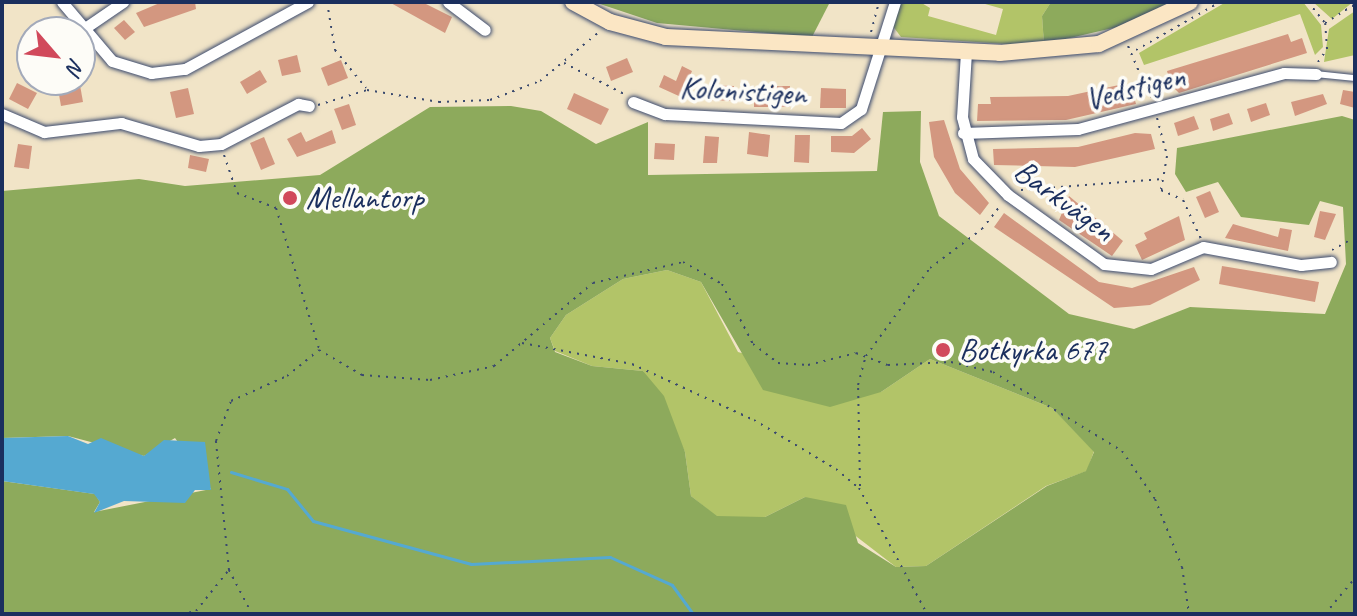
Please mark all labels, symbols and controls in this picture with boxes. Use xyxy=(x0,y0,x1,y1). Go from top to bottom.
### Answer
north arrow xyxy=(16,16,96,96)
text: N xyxy=(60,54,91,79)
street label: Vedstigen xyxy=(1081,57,1189,119)
street label: Kolonistigen xyxy=(679,69,807,113)
street label: Barkvägen xyxy=(1006,152,1122,250)
place label: Mellantorp xyxy=(306,179,423,217)
marker: Mellantorp xyxy=(281,189,299,207)
place label: Botkyrka 677 xyxy=(959,331,1107,369)
marker: Botkyrka 677 xyxy=(934,341,952,359)

